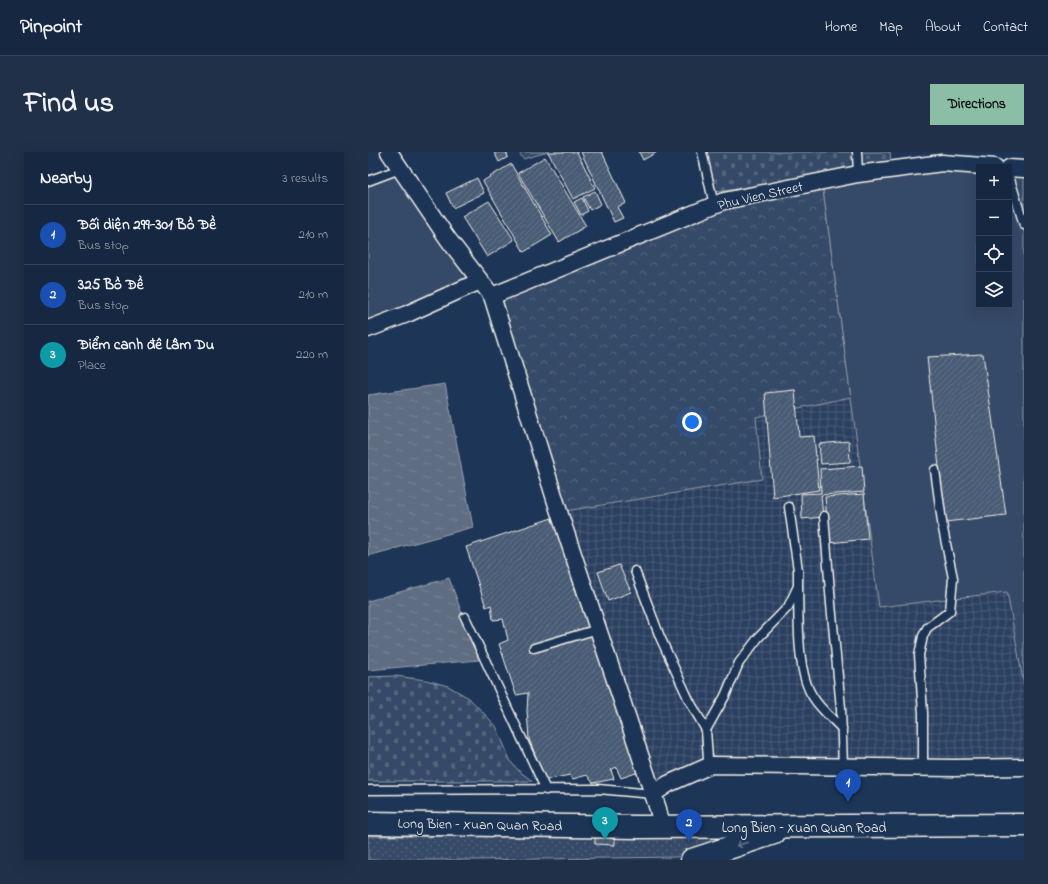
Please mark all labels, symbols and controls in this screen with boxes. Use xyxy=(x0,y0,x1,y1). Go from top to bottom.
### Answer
text: Pinpoint xyxy=(20,14,82,41)
text: Home xyxy=(825,17,857,38)
text: Map xyxy=(879,17,903,38)
text: About xyxy=(925,17,961,38)
text: Contact xyxy=(983,17,1028,38)
text: Find us xyxy=(24,84,114,125)
button: Directions xyxy=(930,84,1024,125)
map controls xyxy=(976,164,1012,308)
button: + xyxy=(976,164,1012,200)
text: Nearby xyxy=(40,166,92,191)
text: 3 results xyxy=(282,169,328,188)
street label: Phu Vien Street xyxy=(716,176,805,216)
button: − xyxy=(976,200,1012,236)
text: Đối diện 299-301 Bồ Đề xyxy=(78,214,216,236)
text: 1 xyxy=(51,225,55,244)
text: 210 m xyxy=(298,225,328,244)
text: Bus stop xyxy=(78,236,129,255)
button: locate xyxy=(976,236,1012,272)
button: layers xyxy=(976,272,1012,308)
text: 325 Bồ Đề xyxy=(78,274,143,296)
text: 2 xyxy=(50,285,56,304)
text: 210 m xyxy=(298,285,328,304)
text: Bus stop xyxy=(78,296,129,315)
text: Điểm canh đê Lâm Du xyxy=(78,334,214,356)
text: 3 xyxy=(50,345,56,364)
text: 220 m xyxy=(296,345,328,364)
text: Place xyxy=(78,356,106,375)
your location xyxy=(682,412,702,432)
pin: 1 xyxy=(835,769,861,802)
pin: 3 xyxy=(592,807,618,840)
pin: 2 xyxy=(676,809,702,842)
street label: Long Bien – Xuan Quan Road xyxy=(397,814,563,838)
street label: Long Bien – Xuan Quan Road xyxy=(722,818,886,840)
one-way arrow xyxy=(736,840,748,848)

